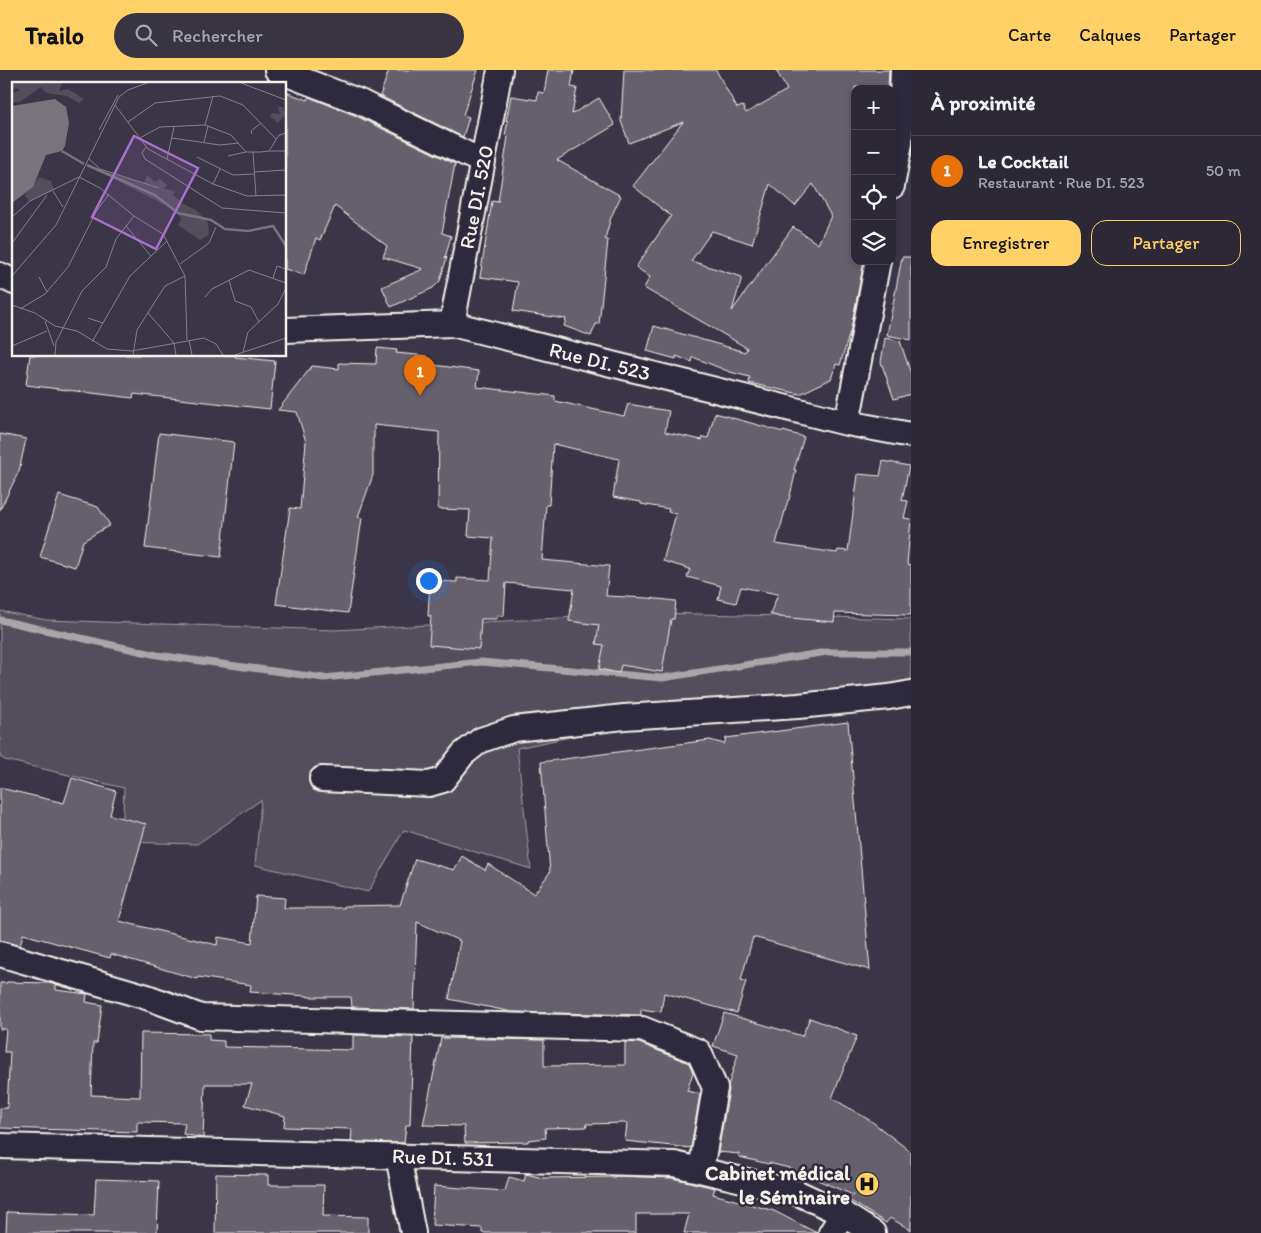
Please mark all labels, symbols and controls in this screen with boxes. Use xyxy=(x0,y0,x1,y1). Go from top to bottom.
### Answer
search box xyxy=(114,13,464,58)
text: Trailo xyxy=(25,21,84,50)
icon: search xyxy=(132,21,160,49)
text: Rechercher xyxy=(172,24,263,47)
text: Carte xyxy=(1008,24,1051,46)
text: Calques xyxy=(1079,24,1141,46)
text: Partager xyxy=(1169,24,1236,46)
inset map xyxy=(12,82,286,356)
map controls xyxy=(851,85,896,265)
button: + xyxy=(851,85,896,130)
text: À proximité xyxy=(931,90,1036,115)
button: − xyxy=(851,130,896,175)
street label: Rue DI. 520 xyxy=(454,143,498,251)
text: Le Cocktail xyxy=(978,150,1069,173)
text: 1 xyxy=(943,161,951,180)
text: 50 m xyxy=(1206,161,1241,180)
text: Restaurant · Rue DI. 523 xyxy=(978,173,1145,192)
button: locate xyxy=(851,175,896,220)
button: layers xyxy=(851,220,896,265)
button: Enregistrer xyxy=(931,220,1081,266)
button: Partager xyxy=(1091,220,1241,266)
street label: Rue DI. 523 xyxy=(547,336,653,386)
pin: 1 xyxy=(404,355,436,396)
your location xyxy=(416,568,442,594)
street label: Rue DI. 531 xyxy=(391,1143,495,1171)
place label: Cabinet médical le Séminaire xyxy=(705,1160,851,1209)
hospital icon: Cabinet médical le Séminaire xyxy=(854,1171,880,1197)

